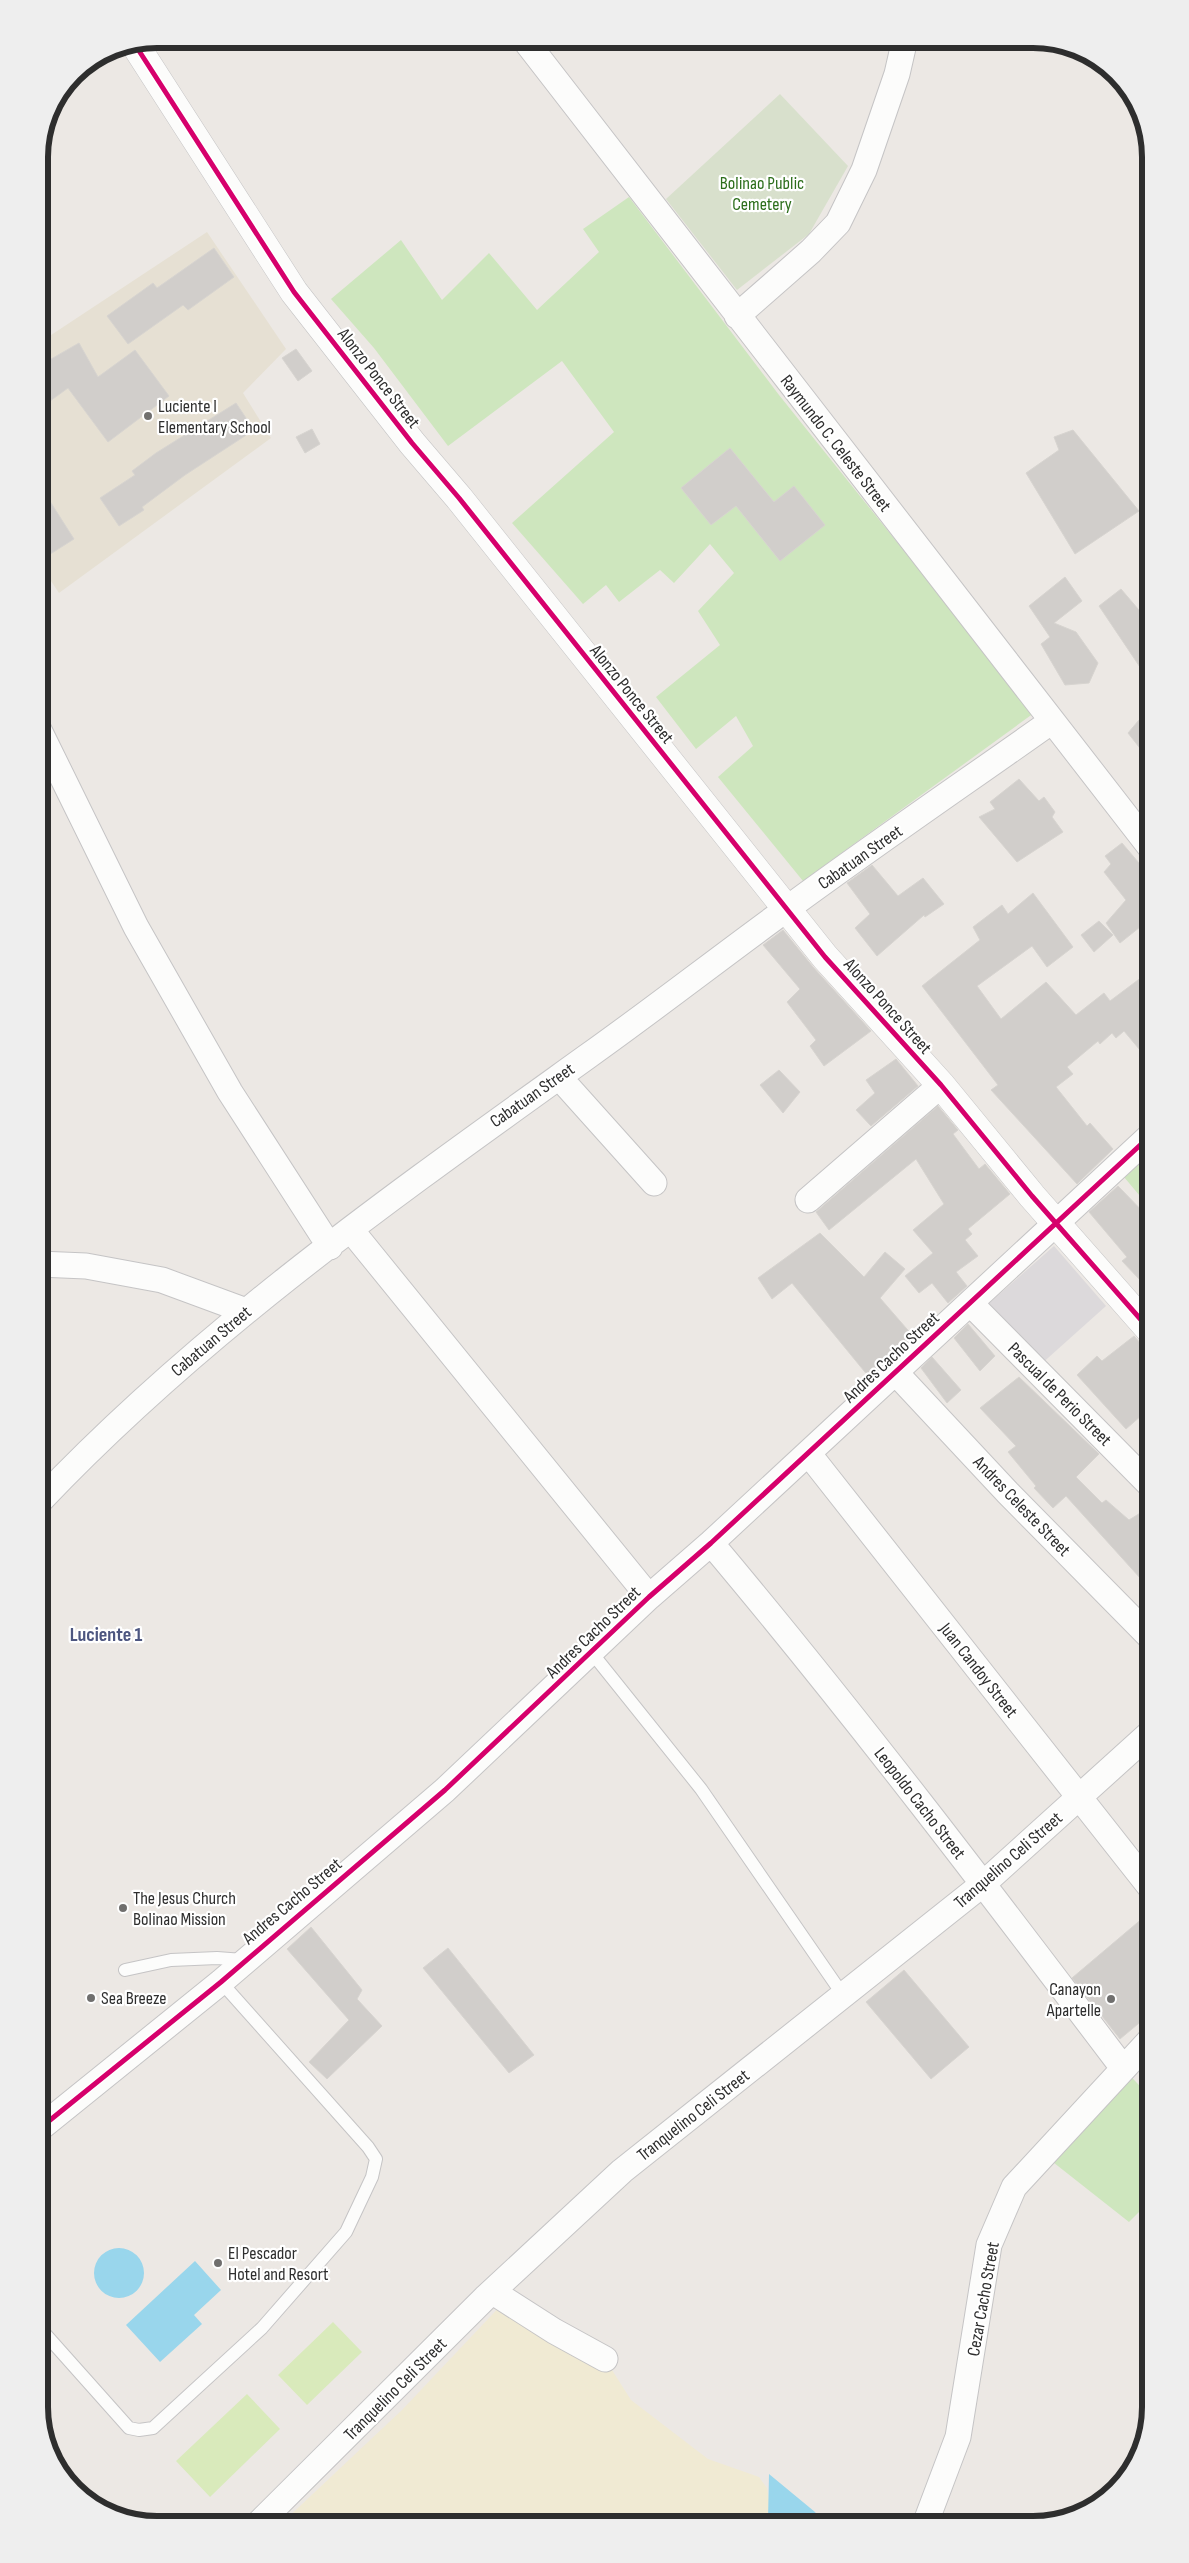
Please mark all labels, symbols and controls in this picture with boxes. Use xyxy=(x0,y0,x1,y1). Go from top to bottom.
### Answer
park label: Bolinao Public Cemetery xyxy=(720,173,804,215)
street label: Alonzo Ponce Street xyxy=(332,323,424,433)
street label: Raymundo C. Celeste Street xyxy=(776,371,896,516)
place label: Luciente I Elementary School xyxy=(158,396,271,438)
marker: Luciente I Elementary School xyxy=(142,410,154,422)
street label: Alonzo Ponce Street xyxy=(585,640,678,748)
street label: Cabatuan Street xyxy=(814,820,907,894)
street label: Alonzo Ponce Street xyxy=(839,954,936,1059)
street label: Cabatuan Street xyxy=(486,1058,579,1132)
street label: Cabatuan Street xyxy=(167,1301,256,1381)
street label: Andres Cacho Street xyxy=(838,1307,944,1408)
street label: Pascual de Perio Street xyxy=(1003,1338,1116,1451)
street label: Andres Celeste Street xyxy=(968,1451,1075,1561)
street label: Andres Cacho Street xyxy=(541,1582,645,1683)
street label: Juan Candoy Street xyxy=(935,1618,1022,1722)
district label: Luciente 1 xyxy=(70,1623,142,1647)
street label: Leopoldo Cacho Street xyxy=(870,1743,970,1864)
street label: Tranquelino Celi Street xyxy=(950,1807,1067,1913)
street label: Andres Cacho Street xyxy=(238,1853,347,1950)
place label: The Jesus Church Bolinao Mission xyxy=(133,1888,236,1930)
marker: The Jesus Church Bolinao Mission xyxy=(117,1902,129,1914)
place label: Canayon Apartelle xyxy=(1046,1979,1101,2021)
place label: Sea Breeze xyxy=(101,1988,167,2009)
marker: Sea Breeze xyxy=(85,1992,97,2004)
marker: Canayon Apartelle xyxy=(1105,1993,1117,2005)
street label: Tranquelino Celi Street xyxy=(633,2065,754,2166)
street label: Cezar Cacho Street xyxy=(963,2240,1004,2358)
place label: El Pescador Hotel and Resort xyxy=(228,2243,329,2285)
marker: El Pescador Hotel and Resort xyxy=(212,2257,224,2269)
street label: Tranquelino Celi Street xyxy=(340,2333,451,2445)

